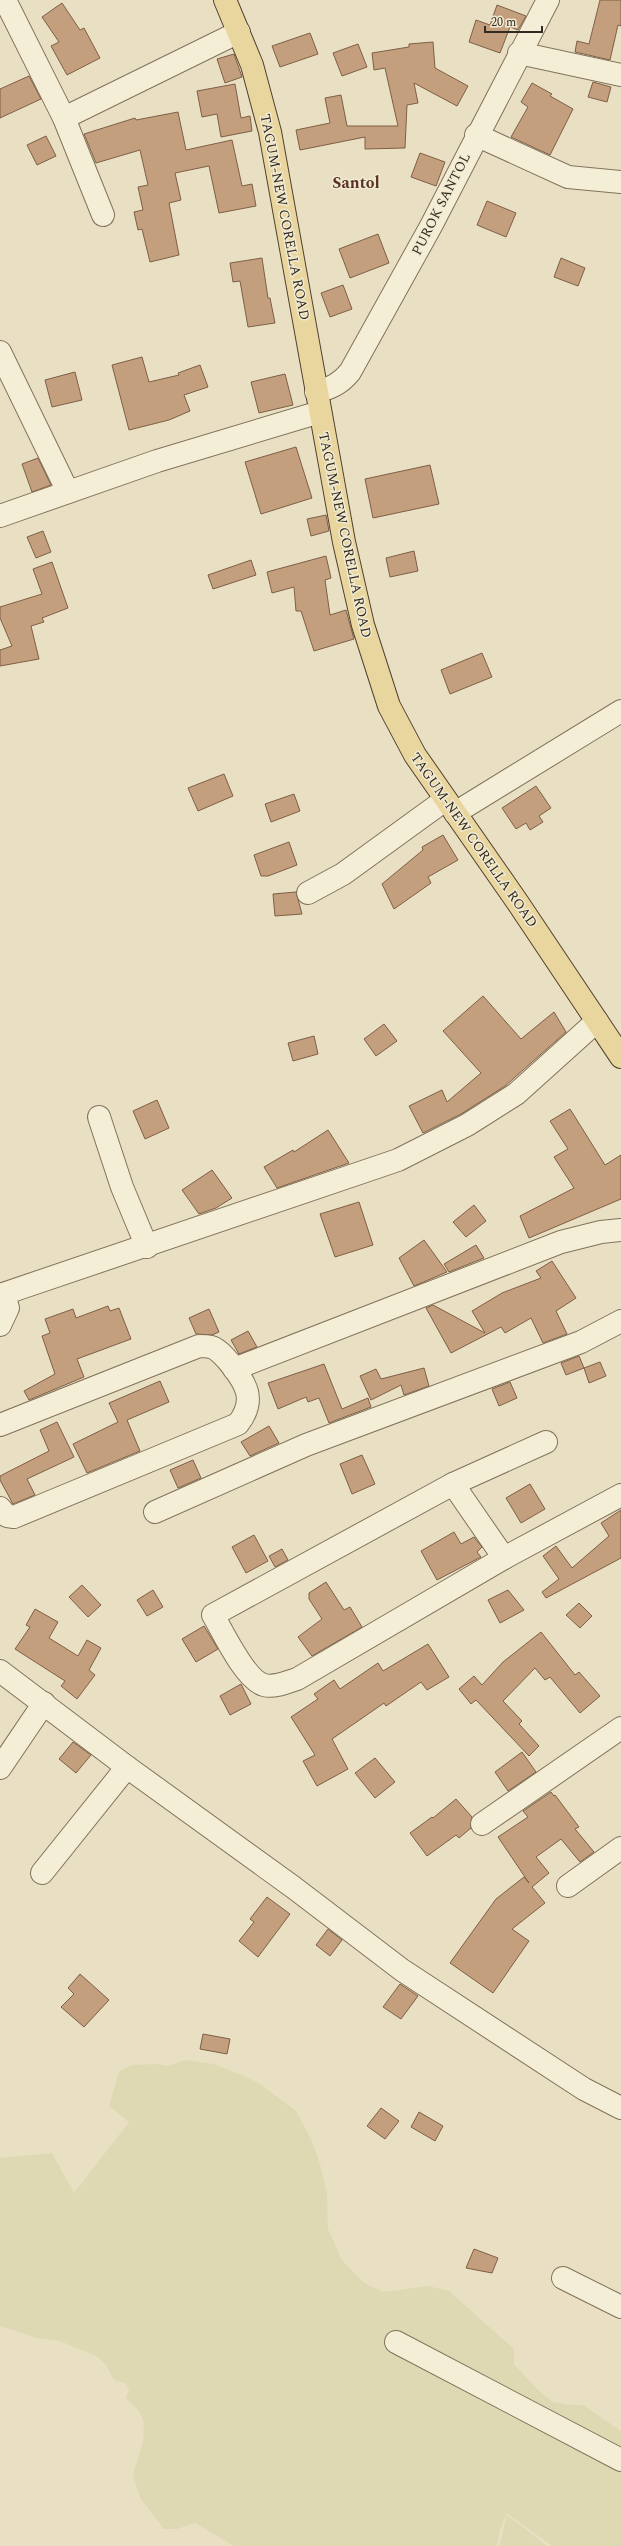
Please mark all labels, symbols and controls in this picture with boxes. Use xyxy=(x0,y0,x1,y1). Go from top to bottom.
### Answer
scale bar xyxy=(485,8,542,34)
text: 20 m xyxy=(491,13,516,32)
street label: TAGUM-NEW CORELLA ROAD xyxy=(255,112,315,322)
street label: PUROK SANTOL xyxy=(406,149,476,259)
district label: Santol xyxy=(332,171,380,195)
street label: TAGUM-NEW CORELLA ROAD xyxy=(313,430,377,640)
street label: TAGUM-NEW CORELLA ROAD xyxy=(405,748,543,932)

